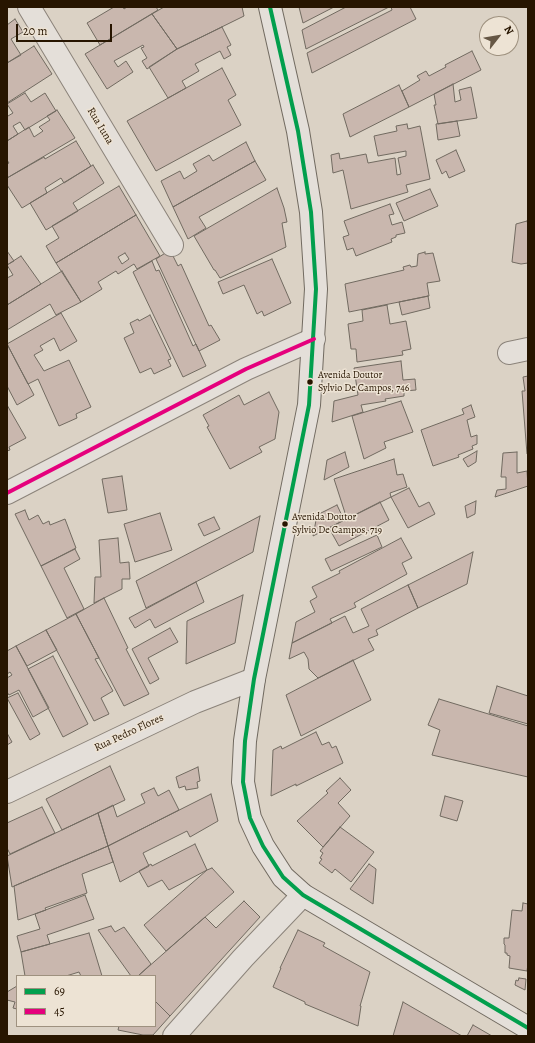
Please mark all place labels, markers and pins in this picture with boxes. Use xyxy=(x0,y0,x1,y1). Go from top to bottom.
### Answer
place label: Avenida Doutor Sylvio De Campos, 746 xyxy=(318,370,409,394)
marker: Avenida Doutor Sylvio De Campos, 746 xyxy=(305,377,315,387)
place label: Avenida Doutor Sylvio De Campos, 719 xyxy=(292,512,382,536)
marker: Avenida Doutor Sylvio De Campos, 719 xyxy=(280,519,290,529)

